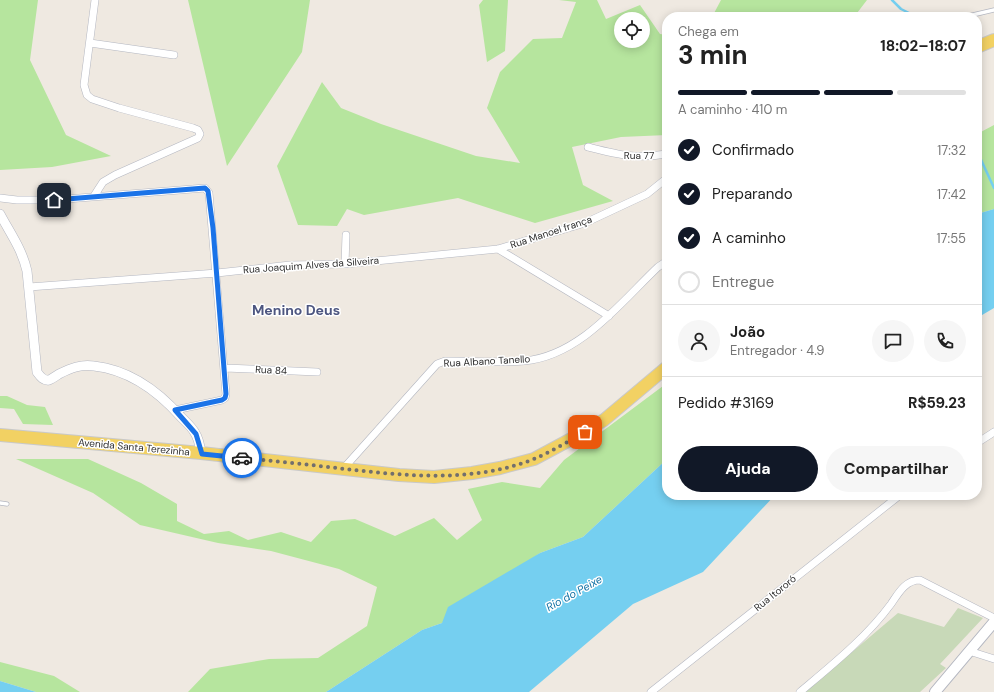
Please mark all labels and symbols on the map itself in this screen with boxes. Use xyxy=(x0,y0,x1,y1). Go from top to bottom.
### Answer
street label: Rua 77 xyxy=(624,149,654,162)
pin xyxy=(37,183,71,217)
street label: Rua Manoel frança xyxy=(508,213,594,251)
street label: Rua Joaquim Alves da Silveira xyxy=(243,254,379,276)
district label: Menino Deus xyxy=(252,301,340,319)
street label: Rua Albano Tanello xyxy=(443,352,531,370)
street label: Rua 84 xyxy=(255,363,287,377)
pin xyxy=(568,415,602,449)
street label: Avenida Santa Terezinha xyxy=(78,436,190,458)
courier xyxy=(222,438,262,478)
water label: Rio do Peixe xyxy=(543,572,605,614)
street label: Rua Itororó xyxy=(751,572,799,614)

